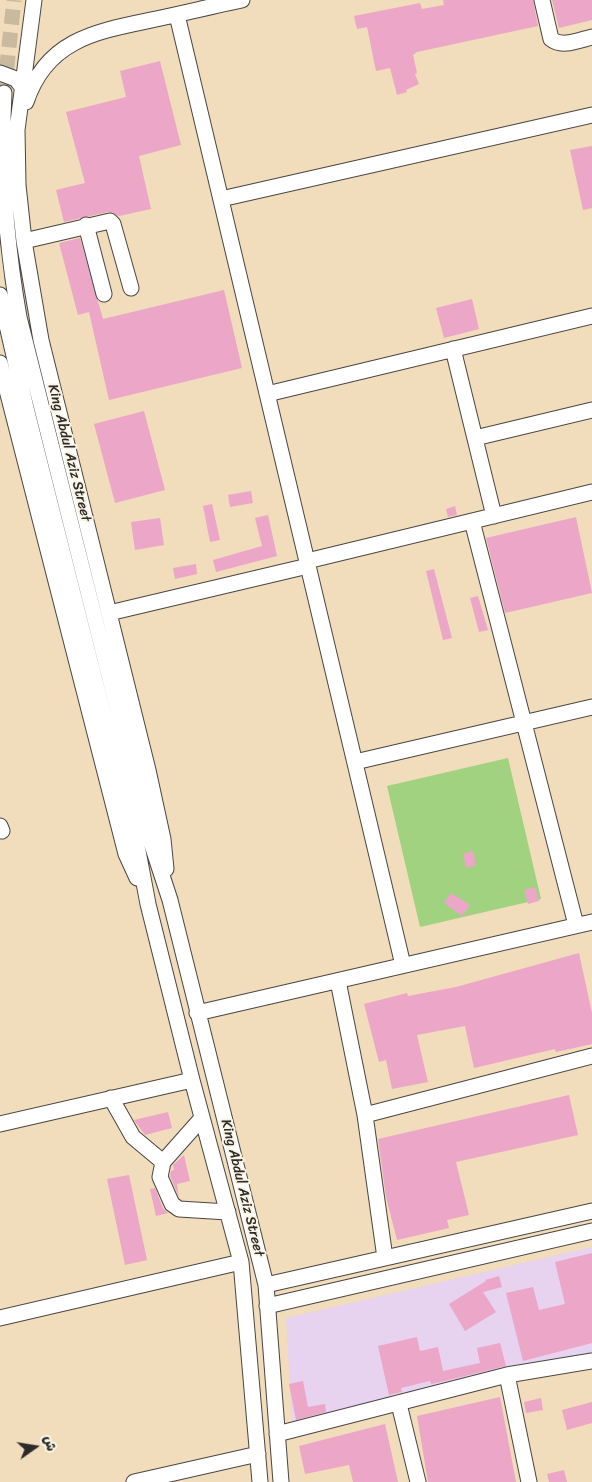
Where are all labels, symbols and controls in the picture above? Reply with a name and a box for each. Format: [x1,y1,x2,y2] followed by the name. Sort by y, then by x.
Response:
[44,383,94,523] street label: King Abdul Aziz Street
[217,1118,267,1258] street label: King Abdul Aziz Street
[10,1422,60,1472] north arrow
[36,1433,64,1454] text: ش

